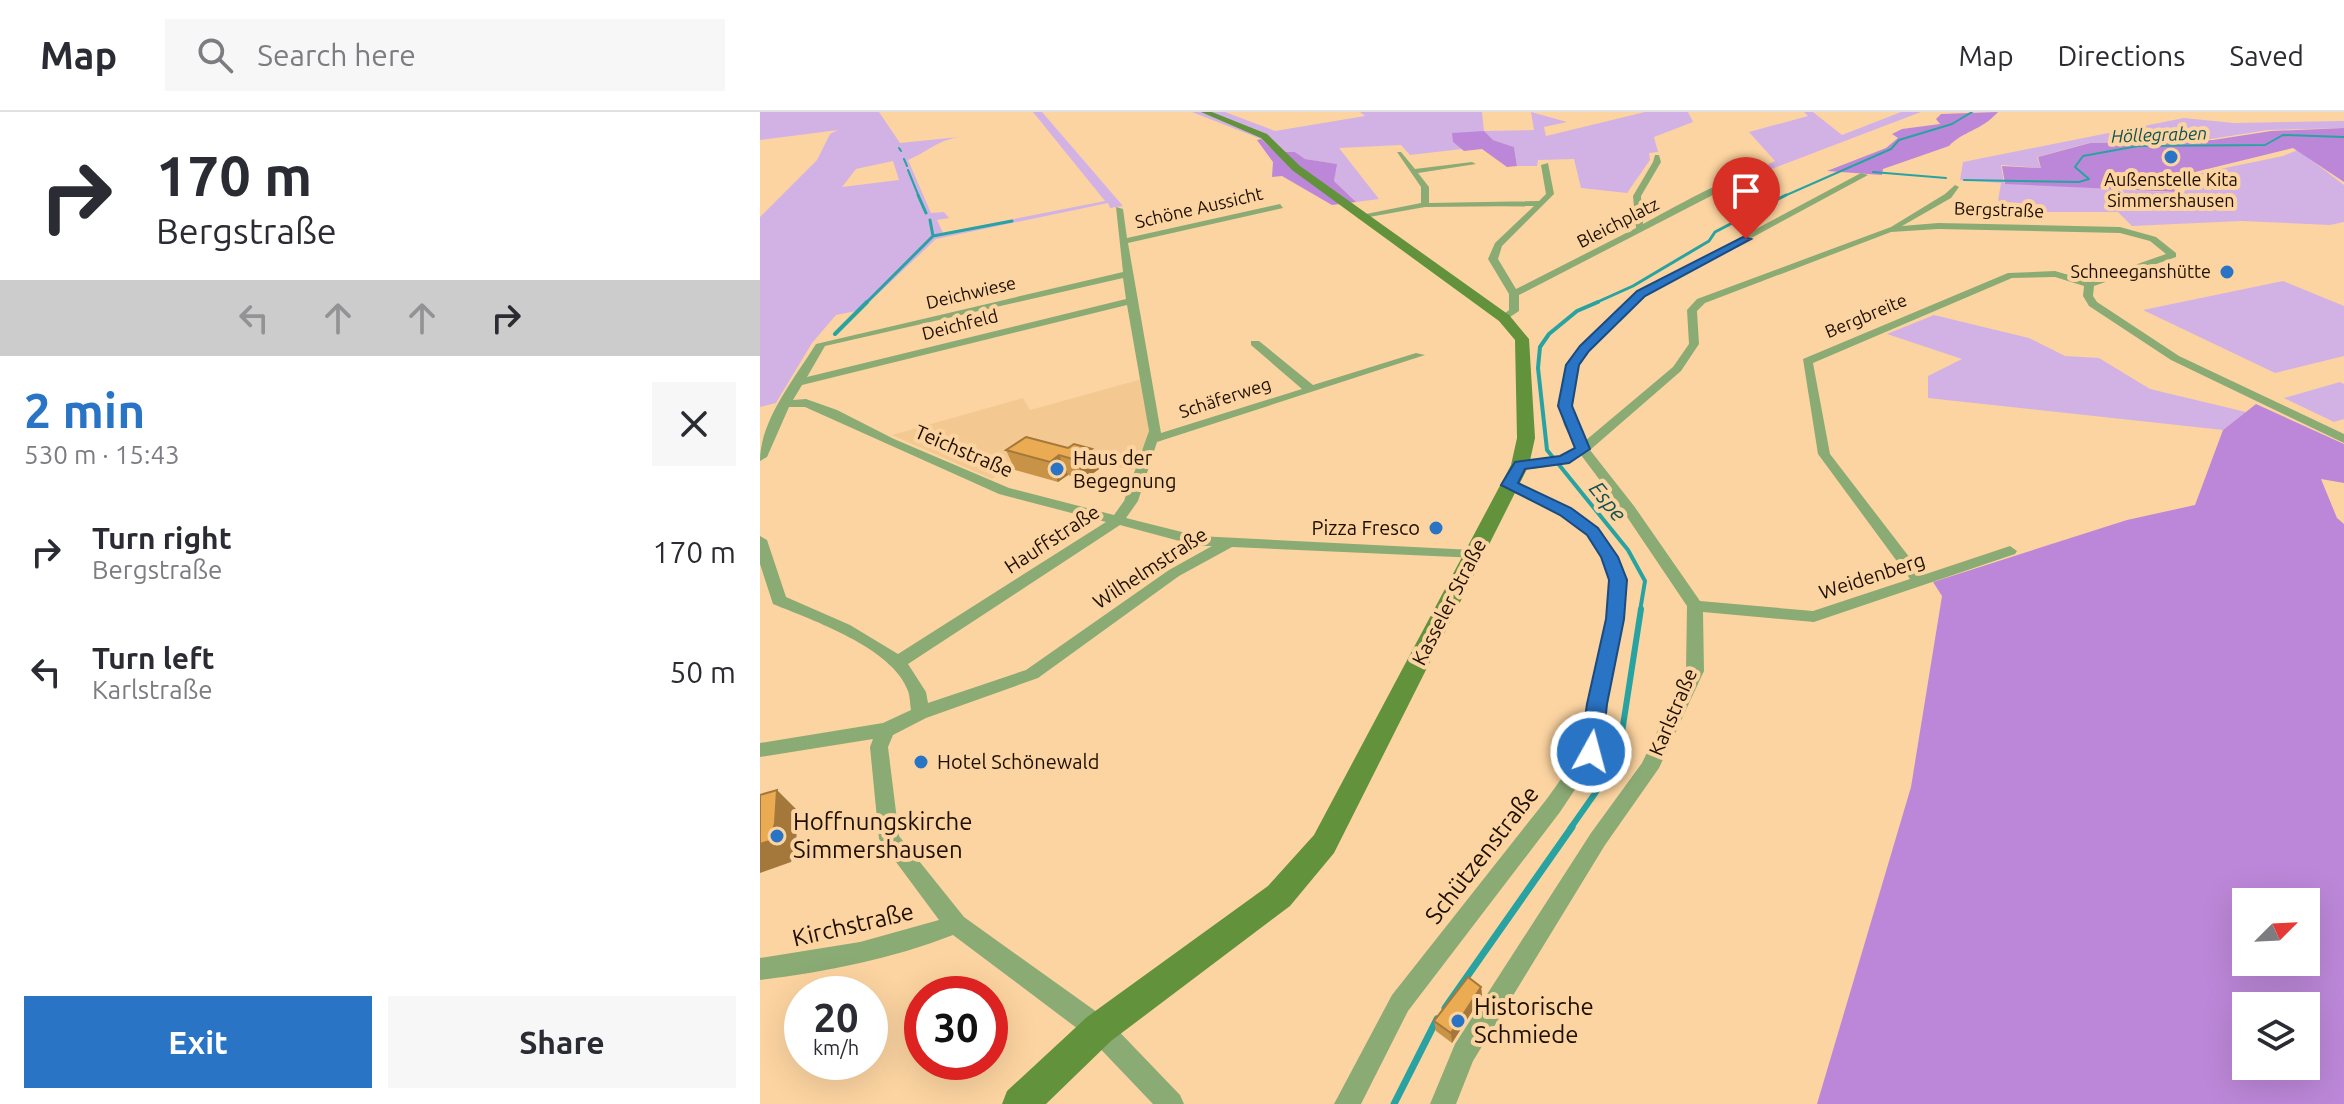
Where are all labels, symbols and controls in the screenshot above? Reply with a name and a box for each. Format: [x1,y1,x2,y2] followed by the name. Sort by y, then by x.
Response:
[165,19,725,91] search box
[193,33,237,77] icon: search
[40,34,117,76] text: Map
[257,38,416,72] text: Search here
[1958,40,2014,71] text: Map
[2058,40,2185,71] text: Directions
[2229,40,2304,71] text: Saved
[2111,122,2207,146] water label: Höllegraben
[24,144,128,248] icon: right
[156,144,312,207] text: 170 m
[2162,148,2180,166] marker: Außenstelle Kita Simmershausen
[1712,157,1780,239] pin
[1724,169,1768,213] icon: arrive
[2104,169,2238,210] place label: Außenstelle Kita Simmershausen
[1133,183,1265,231] street label: Schöne Aussicht
[1573,193,1662,251] street label: Bleichplatz
[1954,197,2044,221] street label: Bergstraße
[156,210,337,251] text: Bergstraße
[2070,261,2211,281] place label: Schneeganshütte
[2218,263,2236,281] marker: Schneeganshütte
[924,272,1018,312] street label: Deichwiese
[1822,289,1910,341] street label: Bergbreite
[232,296,276,340] icon: left
[316,296,360,340] icon: ahead
[400,296,444,340] icon: ahead
[484,296,528,340] icon: right
[920,305,1000,343] street label: Deichfeld
[1176,373,1273,421] street label: Schäferweg
[652,382,736,466] button: close
[24,383,145,437] text: 2 min
[912,420,1017,481] street label: Teichstraße
[24,440,180,469] text: 530 m · 15:43
[1073,446,1177,492] place label: Haus der Begegnung
[1048,460,1066,478] marker: Haus der Begegnung
[1585,476,1632,526] water label: Espe
[1000,499,1103,578] street label: Hauffstraße
[1312,516,1420,539] place label: Pizza Fresco
[1427,519,1445,537] marker: Pizza Fresco
[92,521,232,555] text: Turn right
[1088,522,1211,613] street label: Wilhelmstraße
[24,530,68,574] icon: right
[652,535,736,569] text: 170 m
[1407,535,1490,669] street label: Kasseler Straße
[1816,548,1928,603] street label: Weidenberg
[92,555,222,584] text: Bergstraße
[92,641,214,675] text: Turn left
[24,650,68,694] icon: left
[669,655,736,689] text: 50 m
[1644,665,1701,759] street label: Karlstraße
[92,675,213,704] text: Karlstraße
[1549,710,1633,794] position arrow
[937,750,1099,773] place label: Hotel Schönewald
[912,753,930,771] marker: Hotel Schönewald
[1419,780,1544,929] street label: Schützenstraße
[793,808,973,863] place label: Hoffnungskirche Simmershausen
[768,827,786,845] marker: Hoffnungskirche Simmershausen
[2232,888,2320,976] north arrow
[2232,888,2320,1080] map controls
[790,897,916,952] street label: Kirchstraße
[904,976,1008,1080] speed limit sign: 30
[2232,992,2320,1080] button: layers
[1474,993,1594,1048] place label: Historische Schmiede
[813,995,859,1040] text: 20
[24,996,372,1088] button: Exit
[388,996,736,1088] button: Share
[1449,1012,1467,1030] marker: Historische Schmiede
[813,1036,859,1059] text: km/h

